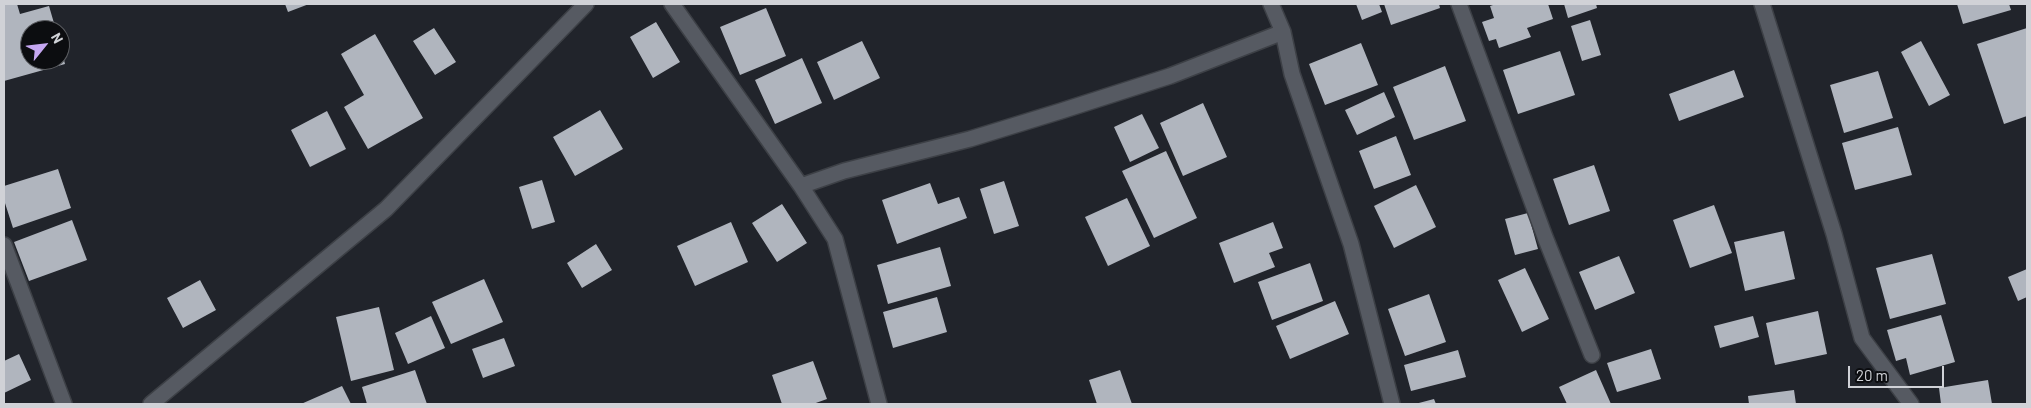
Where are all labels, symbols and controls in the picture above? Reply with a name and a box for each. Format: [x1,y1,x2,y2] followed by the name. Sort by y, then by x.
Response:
[20,20,70,70] north arrow
[48,30,67,46] text: N
[1851,356,1947,388] scale bar
[1856,366,1888,384] text: 20 m

